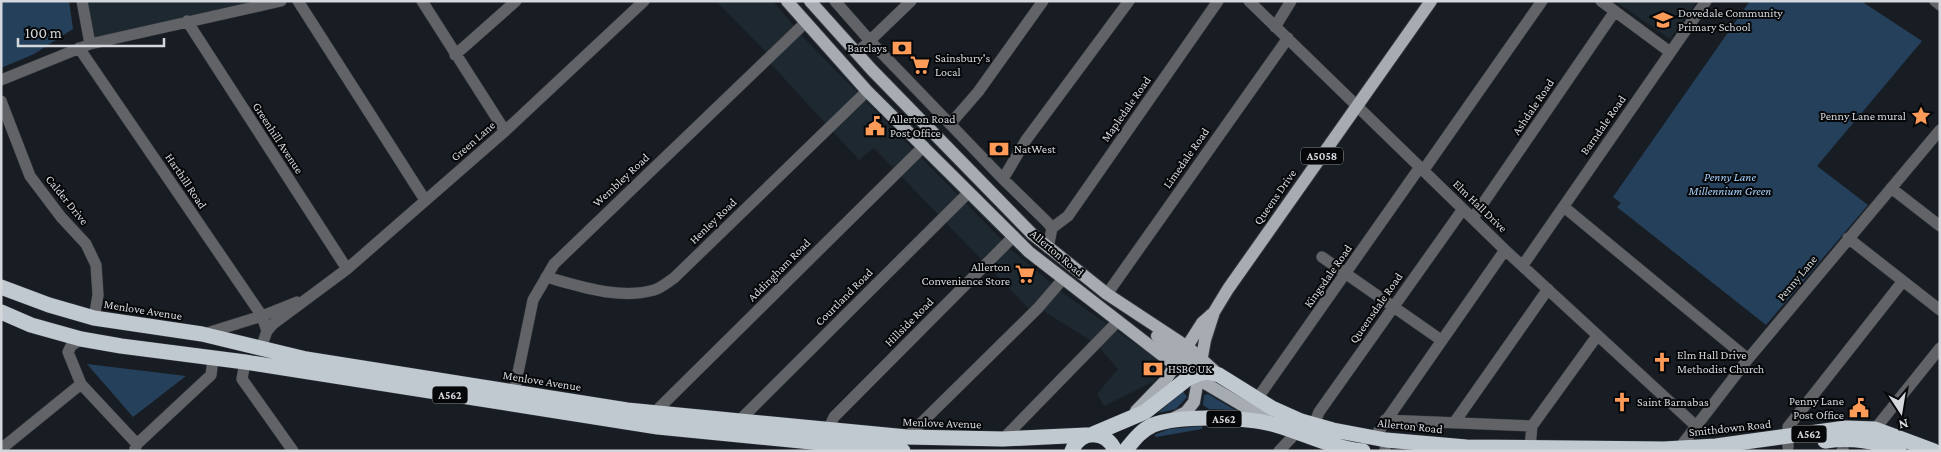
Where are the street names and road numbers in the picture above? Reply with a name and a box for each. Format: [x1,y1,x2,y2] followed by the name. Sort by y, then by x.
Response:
[1098,73,1154,145] street label: Mapledale Road
[1509,76,1557,138] street label: Ashdale Road
[1577,92,1629,158] street label: Barndale Road
[250,100,306,176] street label: Greenhill Avenue
[448,118,498,164] street label: Green Lane
[1160,124,1212,191] street label: Limedale Road
[1301,148,1343,164] road number: A5058
[162,150,210,212] street label: Harthill Road
[590,150,653,210] street label: Wembley Road
[1251,167,1299,227] street label: Queens Drive
[43,172,91,228] street label: Calder Drive
[1450,177,1510,235] street label: Elm Hall Drive
[687,195,740,247] street label: Henley Road
[1027,227,1087,280] street label: Allerton Road
[745,235,814,304] street label: Addingham Road
[1301,241,1355,310] street label: Kingsdale Road
[1774,252,1820,304] street label: Penny Lane
[812,265,876,329] street label: Courtland Road
[1346,269,1406,346] street label: Queensdale Road
[882,294,937,349] street label: Hillside Road
[103,297,183,323] street label: Menlove Avenue
[502,368,582,394] street label: Menlove Avenue
[432,386,468,404] road number: A562
[1206,410,1242,428] road number: A562
[902,415,982,431] street label: Menlove Avenue
[1377,416,1444,436] street label: Allerton Road
[1688,417,1773,439] street label: Smithdown Road
[1792,426,1826,442] road number: A562

